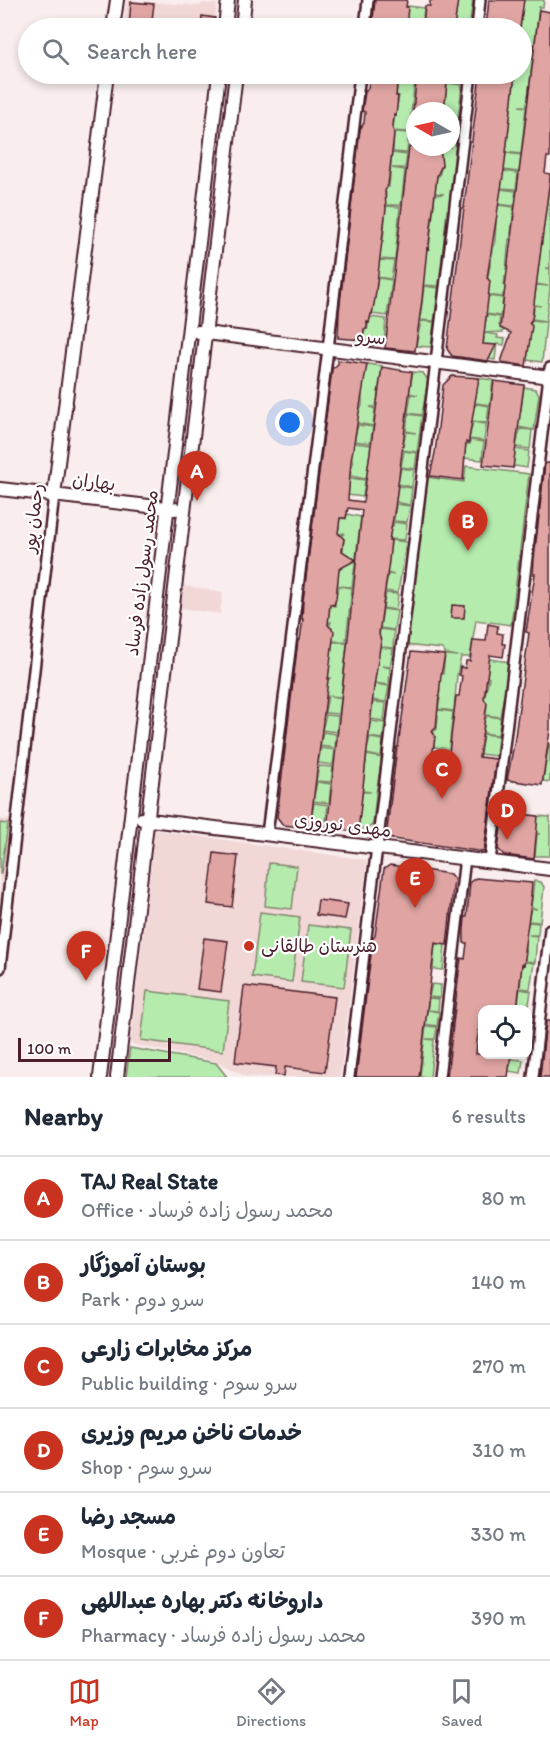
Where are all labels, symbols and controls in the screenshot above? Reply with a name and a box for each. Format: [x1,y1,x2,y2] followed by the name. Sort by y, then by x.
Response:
[18,18,532,84] search box
[39,35,72,68] icon: search
[87,38,197,65] text: Search here
[406,102,460,156] north arrow
[354,324,387,350] street label: سرو
[275,408,304,437] your location
[178,452,216,501] pin: A
[71,468,117,496] street label: بهاران
[18,482,49,556] street label: رحمان پور
[121,489,163,657] street label: محمد رسول زاده فرساد
[448,502,488,551] pin: B
[422,750,462,799] pin: C
[488,790,526,840] pin: D
[293,808,393,842] street label: مهدی نوروزی
[396,858,434,908] pin: E
[66,932,106,981] pin: F
[261,935,377,957] place label: هنرستان طالقانی
[242,939,256,953] marker: هنرستان طالقانی
[478,1005,532,1059] map controls
[478,1005,532,1059] button: locate
[18,1035,171,1062] scale bar
[27,1039,71,1058] text: 100 m
[24,1100,103,1132] text: Nearby
[452,1104,526,1128] text: 6 results
[81,1168,218,1195] text: TAJ Real State
[37,1186,50,1210] text: A
[481,1186,526,1210] text: 80 m
[81,1198,333,1222] text: Office · محمد رسول زاده فرساد
[81,1251,206,1278] text: بوستان آموزگار
[37,1270,50,1294] text: B
[471,1270,526,1294] text: 140 m
[81,1287,204,1311] text: Park · سرو دوم
[81,1335,252,1362] text: مرکز مخابرات زارعی
[37,1354,50,1378] text: C
[472,1354,526,1378] text: 270 m
[81,1371,298,1395] text: Public building · سرو سوم
[81,1419,302,1446] text: خدمات ناخن مریم وزیری
[37,1438,50,1462] text: D
[472,1438,526,1462] text: 310 m
[81,1455,213,1479] text: Shop · سرو سوم
[81,1503,176,1530] text: مسجد رضا
[38,1522,49,1546] text: E
[471,1522,526,1546] text: 330 m
[81,1539,285,1563] text: Mosque · تعاون دوم غربی
[81,1587,323,1614] text: داروخانه دکتر بهاره عبداللهی
[38,1606,49,1630] text: F
[471,1606,526,1630] text: 390 m
[81,1623,366,1647] text: Pharmacy · محمد رسول زاده فرساد
[68,1675,101,1730] tab: Map
[236,1675,306,1730] tab: Directions
[442,1675,482,1730] tab: Saved

